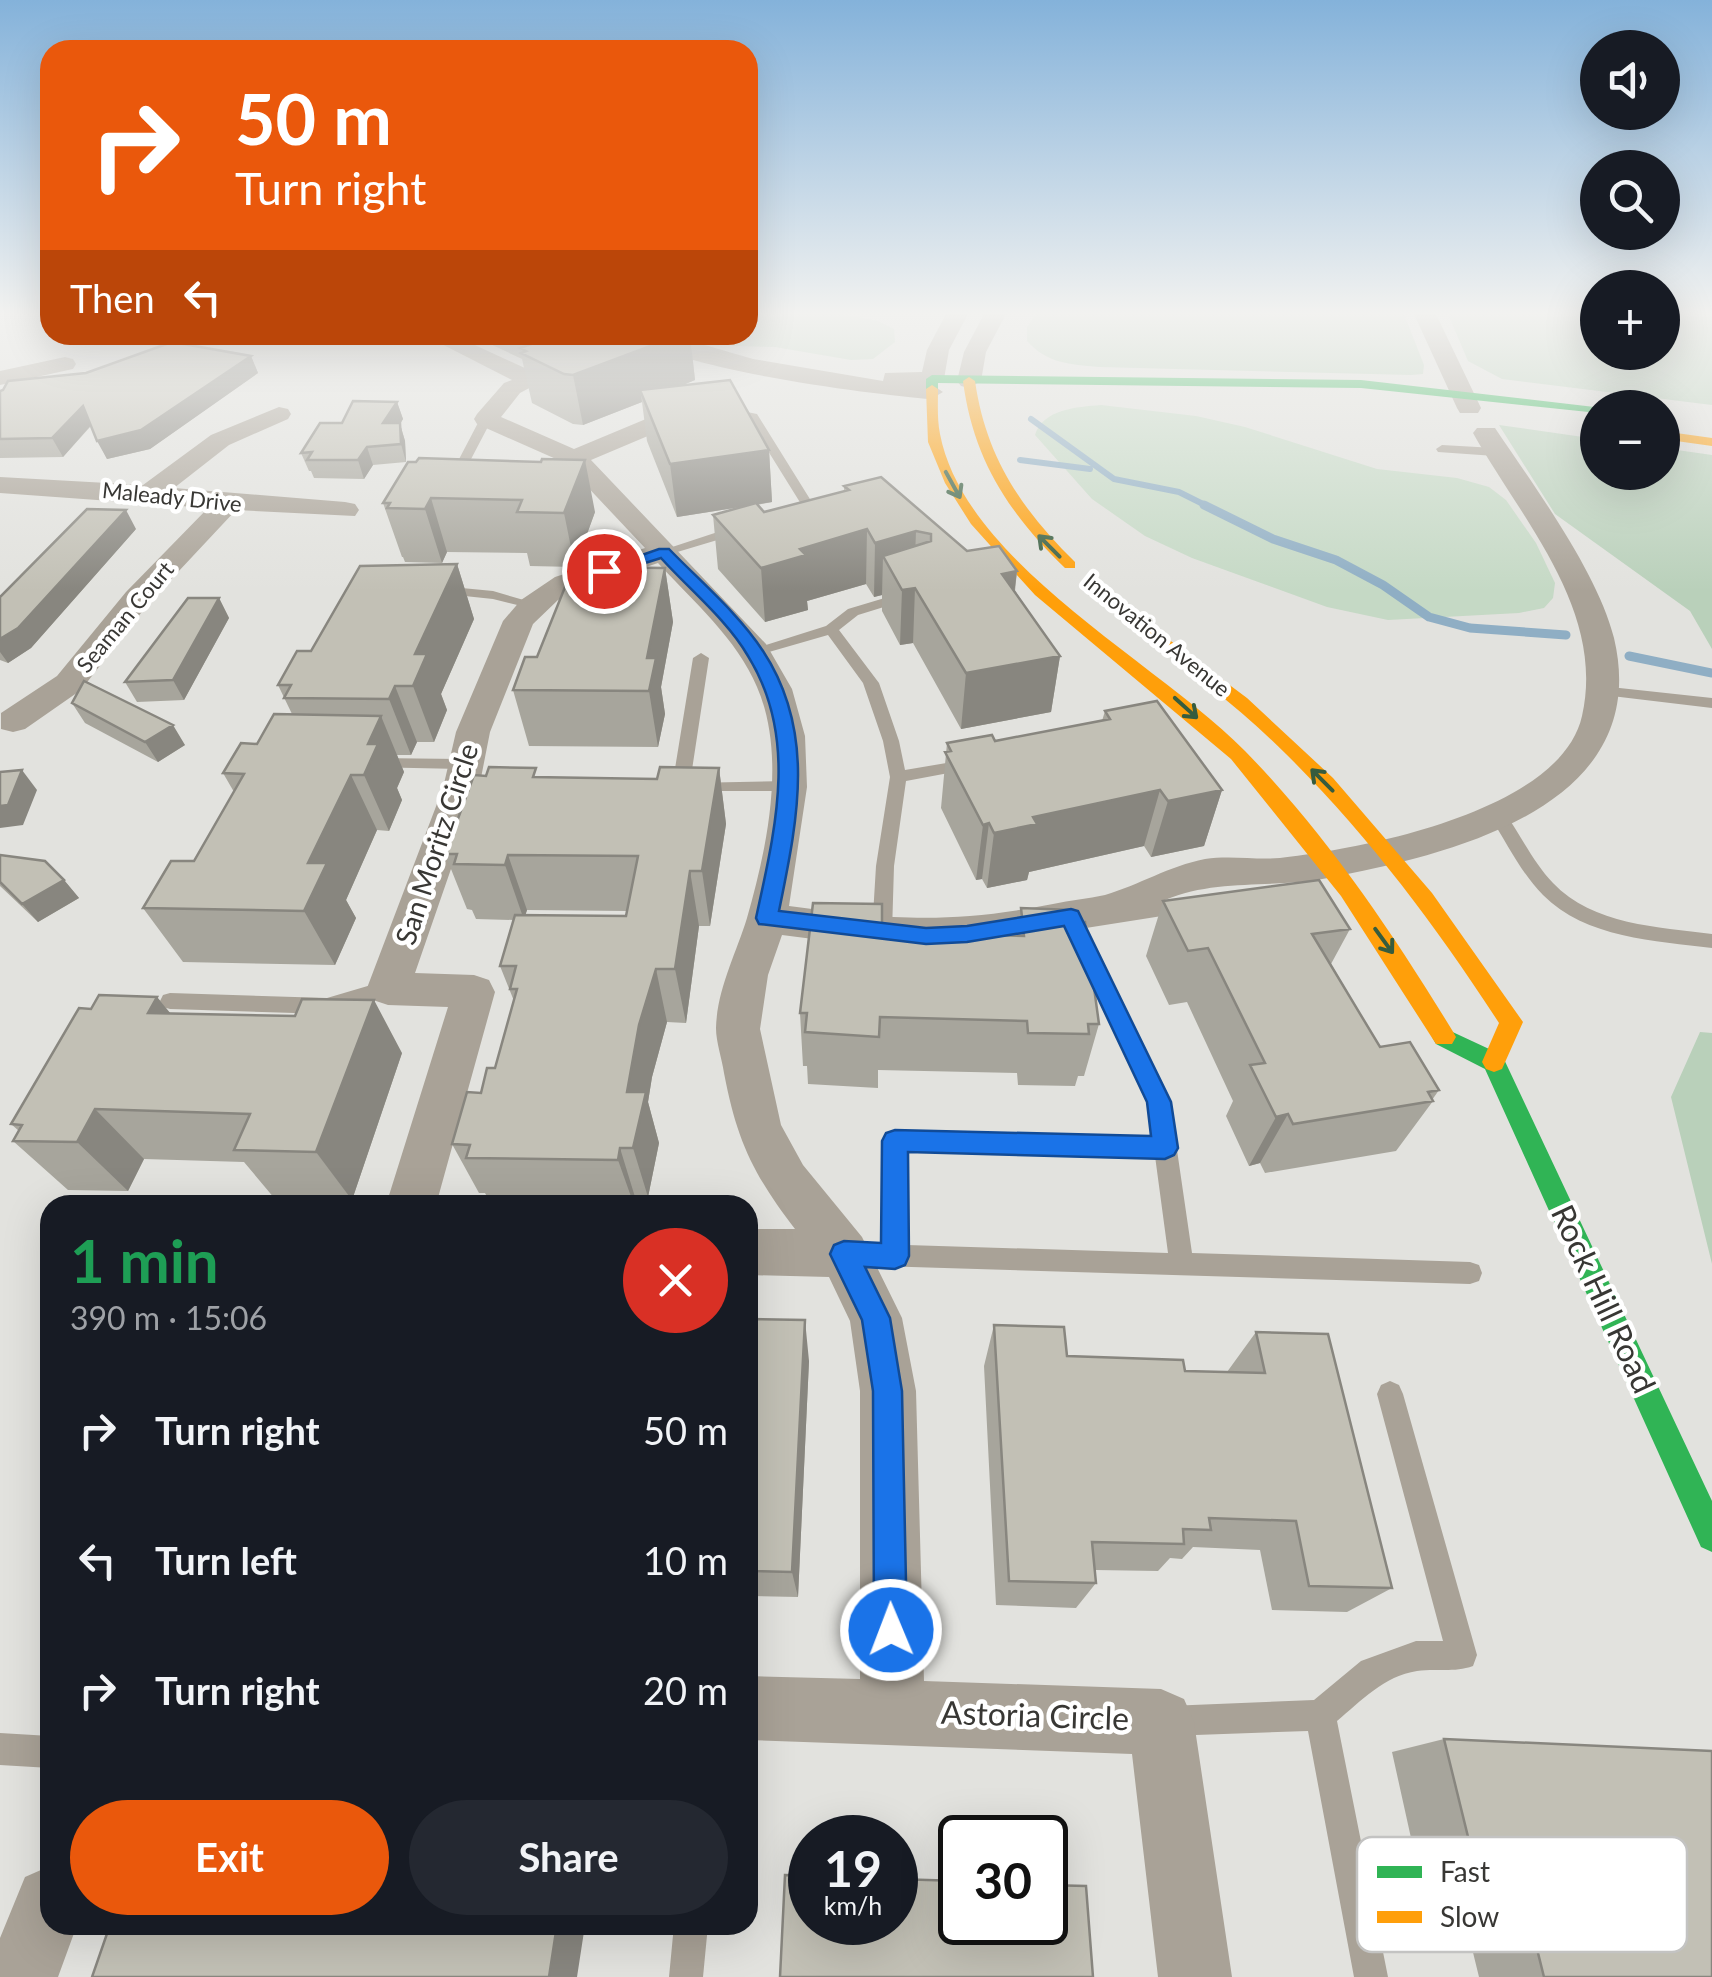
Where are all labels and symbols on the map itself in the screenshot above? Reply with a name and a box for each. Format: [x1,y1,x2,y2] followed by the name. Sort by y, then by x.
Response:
[943,470,963,499] one-way arrow
[101,476,243,517] street label: Maleady Drive
[562,529,647,614] pin
[1038,534,1062,558] one-way arrow
[70,556,179,678] street label: Seaman Court
[1079,567,1236,702] street label: Innovation Avenue
[1173,697,1198,720] one-way arrow
[387,739,485,949] street label: San Moritz Circle
[1311,768,1335,792] one-way arrow
[1373,927,1394,954] one-way arrow
[1544,1198,1665,1399] street label: Rock Hill Road
[839,1578,943,1682] position arrow
[940,1692,1130,1737] street label: Astoria Circle
[938,1815,1068,1945] speed limit sign: 30
[1357,1837,1687,1952] legend
[1440,1854,1490,1888] text: Fast
[1440,1899,1499,1933] text: Slow

